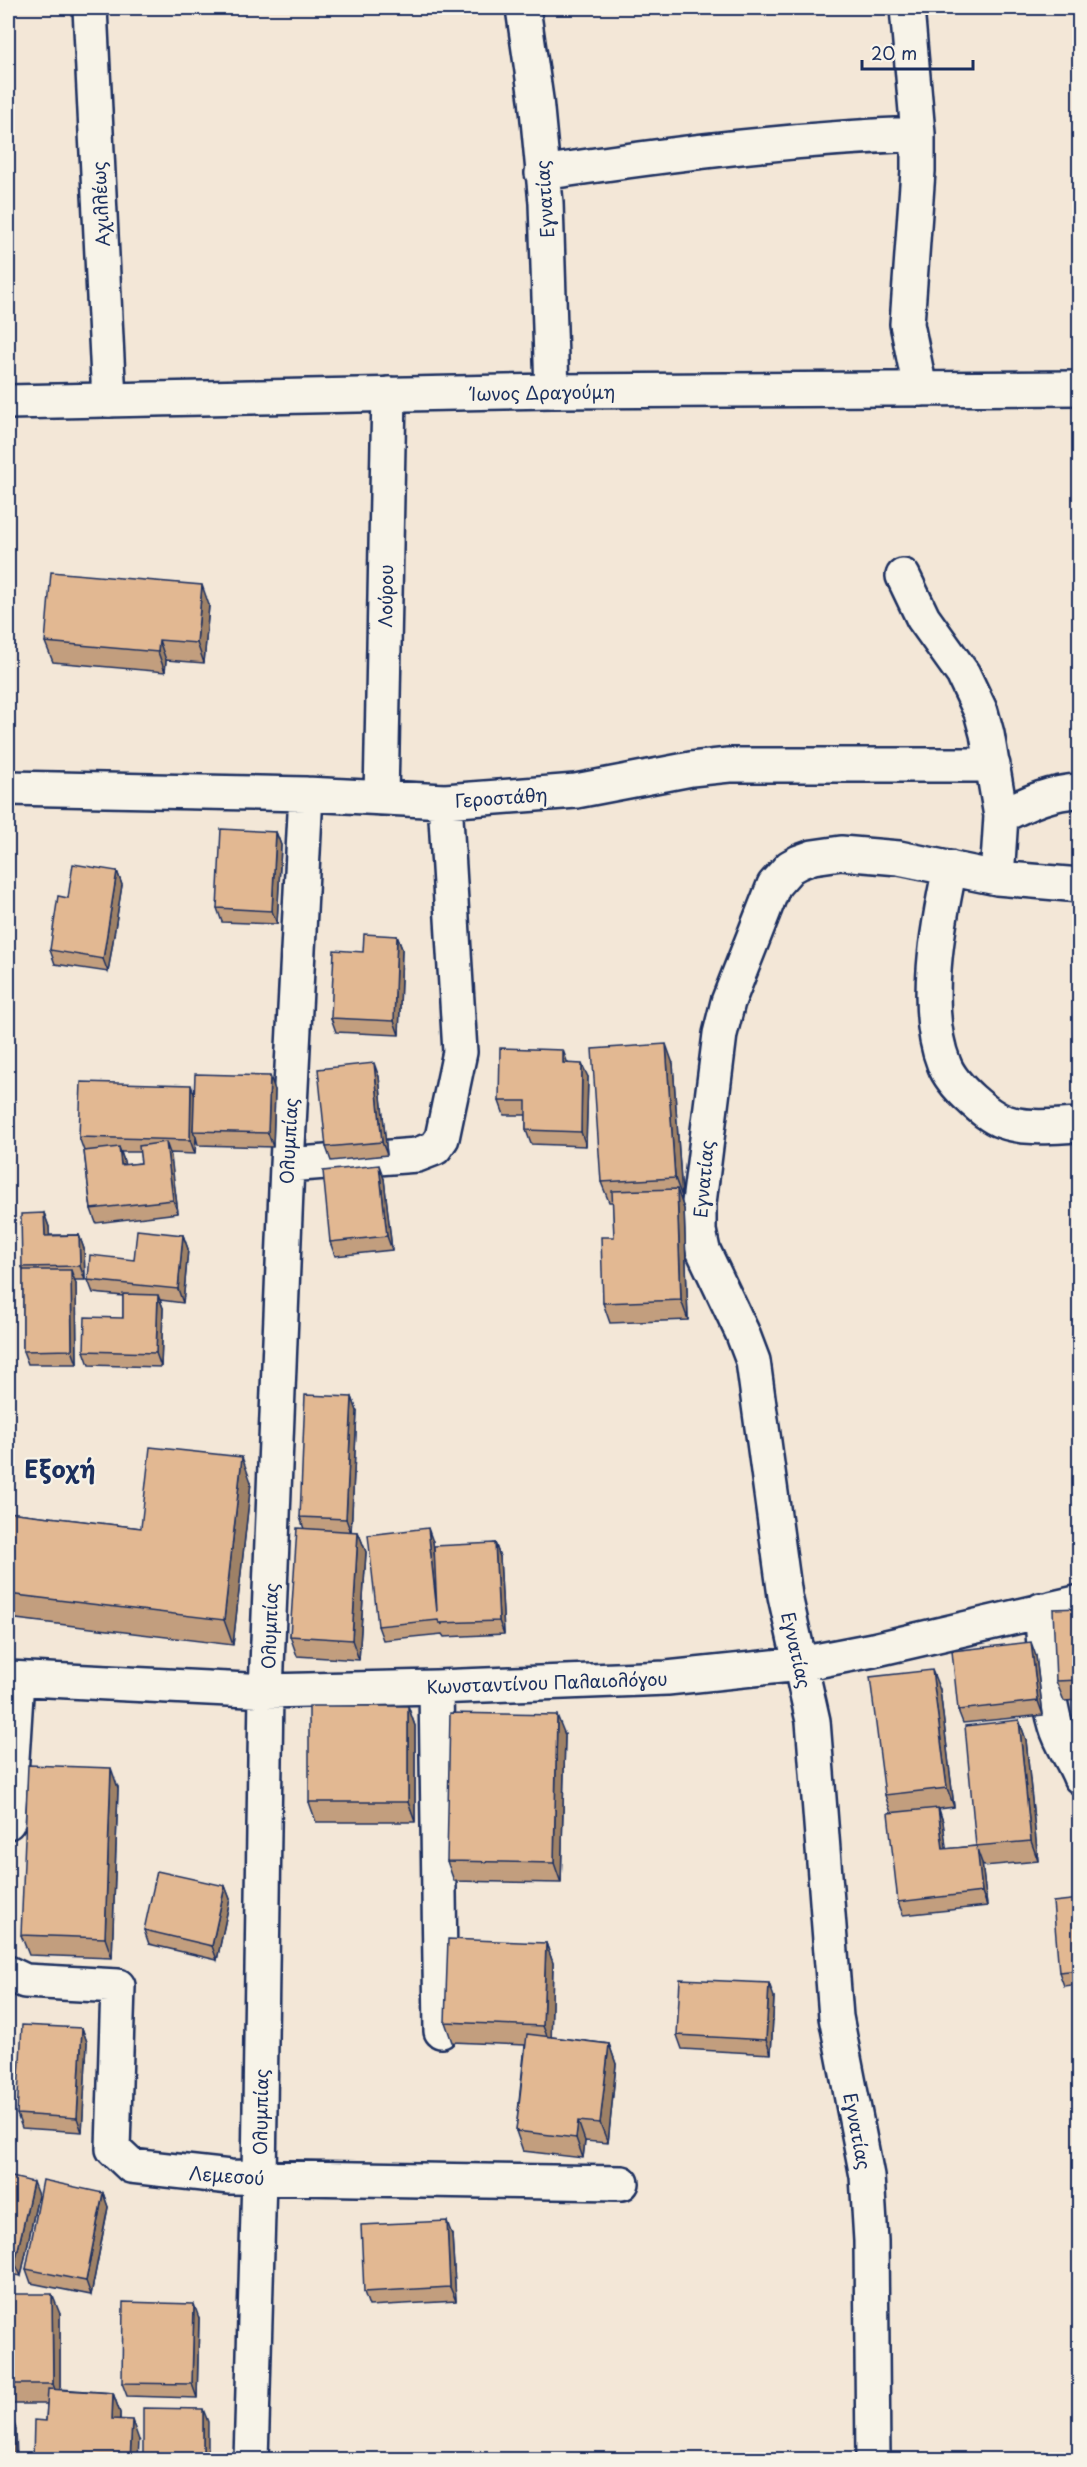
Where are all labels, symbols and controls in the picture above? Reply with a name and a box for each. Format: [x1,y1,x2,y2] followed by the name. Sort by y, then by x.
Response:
[862,33,973,71] scale bar
[871,39,917,66] text: 20 m
[528,159,560,239] street label: Εγνατίας
[84,161,116,247] street label: Αχιλλέως
[469,377,615,407] street label: Ίωνος Δραγούμη
[371,564,399,628] street label: Λούρου
[454,780,548,814] street label: Γεροστάθη
[272,1097,304,1185] street label: Ολυμπίας
[686,1139,720,1219] street label: Εγνατίας
[24,1450,96,1486] district label: Εξοχή
[254,1582,284,1670] street label: Ολυμπίας
[775,1609,819,1691] street label: Εγνατίας
[426,1664,668,1700] street label: Κωνσταντίνου Παλαιολόγου
[246,2069,274,2155] street label: Ολυμπίας
[837,2090,879,2172] street label: Εγνατίας
[188,2159,266,2191] street label: Λεμεσού

